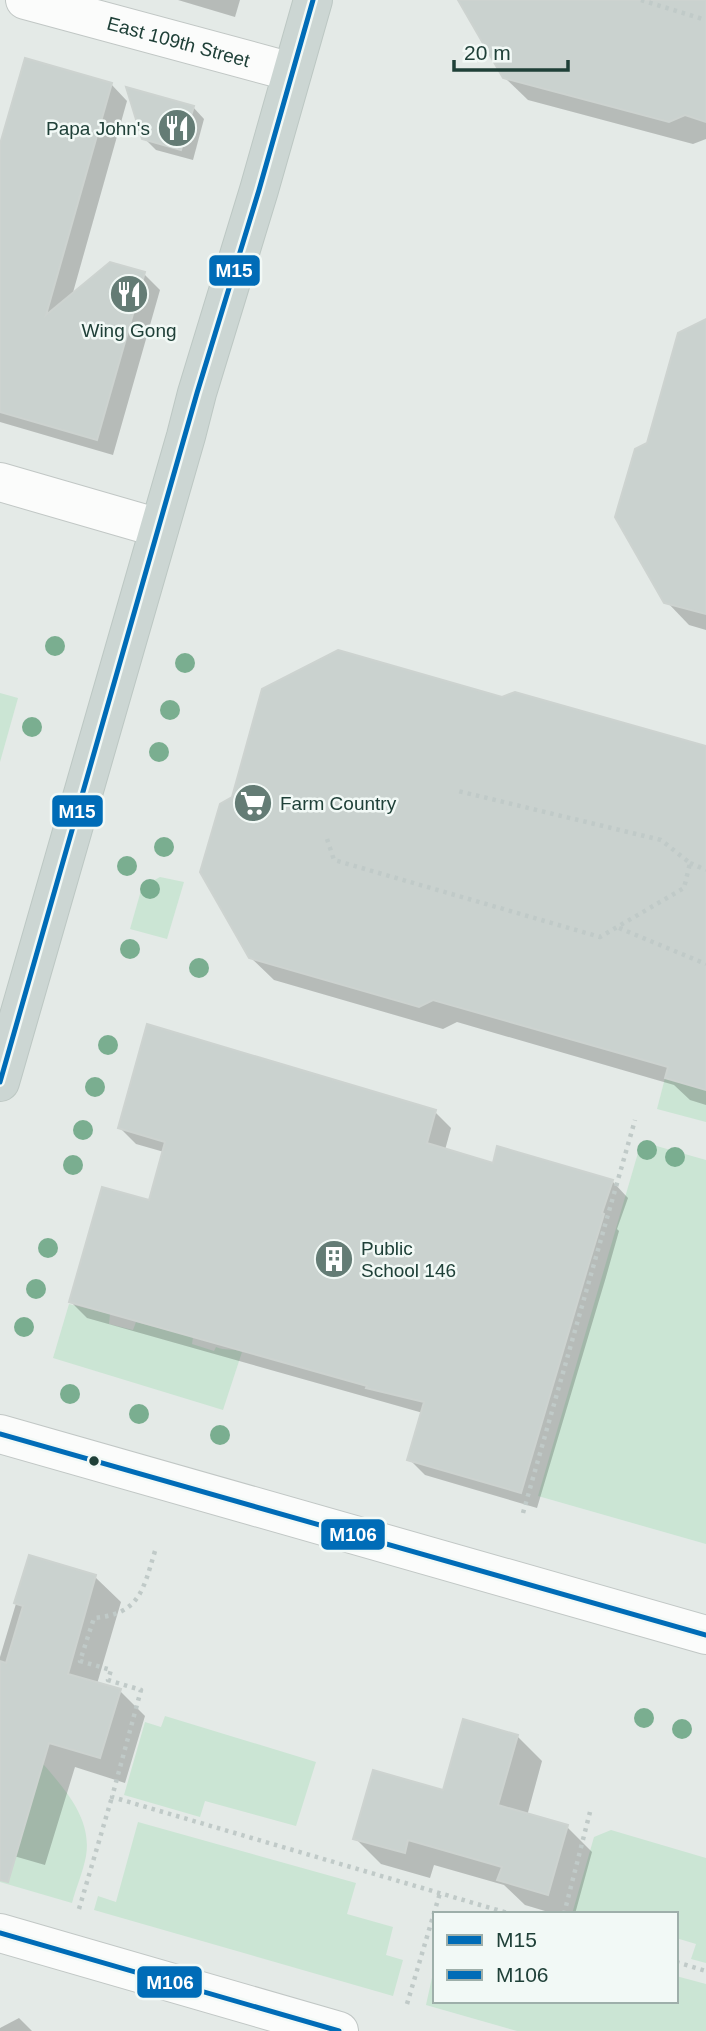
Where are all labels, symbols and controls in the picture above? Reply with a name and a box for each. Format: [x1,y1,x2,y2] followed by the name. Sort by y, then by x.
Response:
[105,12,253,71] street label: East 109th Street
[454,28,568,72] scale bar
[464,41,511,64] text: 20 m
[156,107,198,149] restaurant icon: Papa John's
[46,118,150,139] place label: Papa John's
[208,254,261,287] line badge: M15
[216,260,253,281] text: M15
[108,273,150,315] restaurant icon: Wing Gong
[81,320,177,341] place label: Wing Gong
[232,782,274,824] supermarket icon: Farm Country
[280,793,397,814] place label: Farm Country
[51,794,104,828] line badge: M15
[59,801,96,822] text: M15
[313,1238,355,1280] building icon: Public School 146
[361,1238,456,1281] place label: Public School 146
[87,1454,101,1468] unlabelled marker
[320,1518,386,1551] line badge: M106
[329,1524,377,1545] text: M106
[433,1912,678,2003] legend
[496,1928,537,1951] text: M15
[496,1963,549,1986] text: M106
[136,1965,203,1999] line badge: M106
[146,1972,194,1993] text: M106

